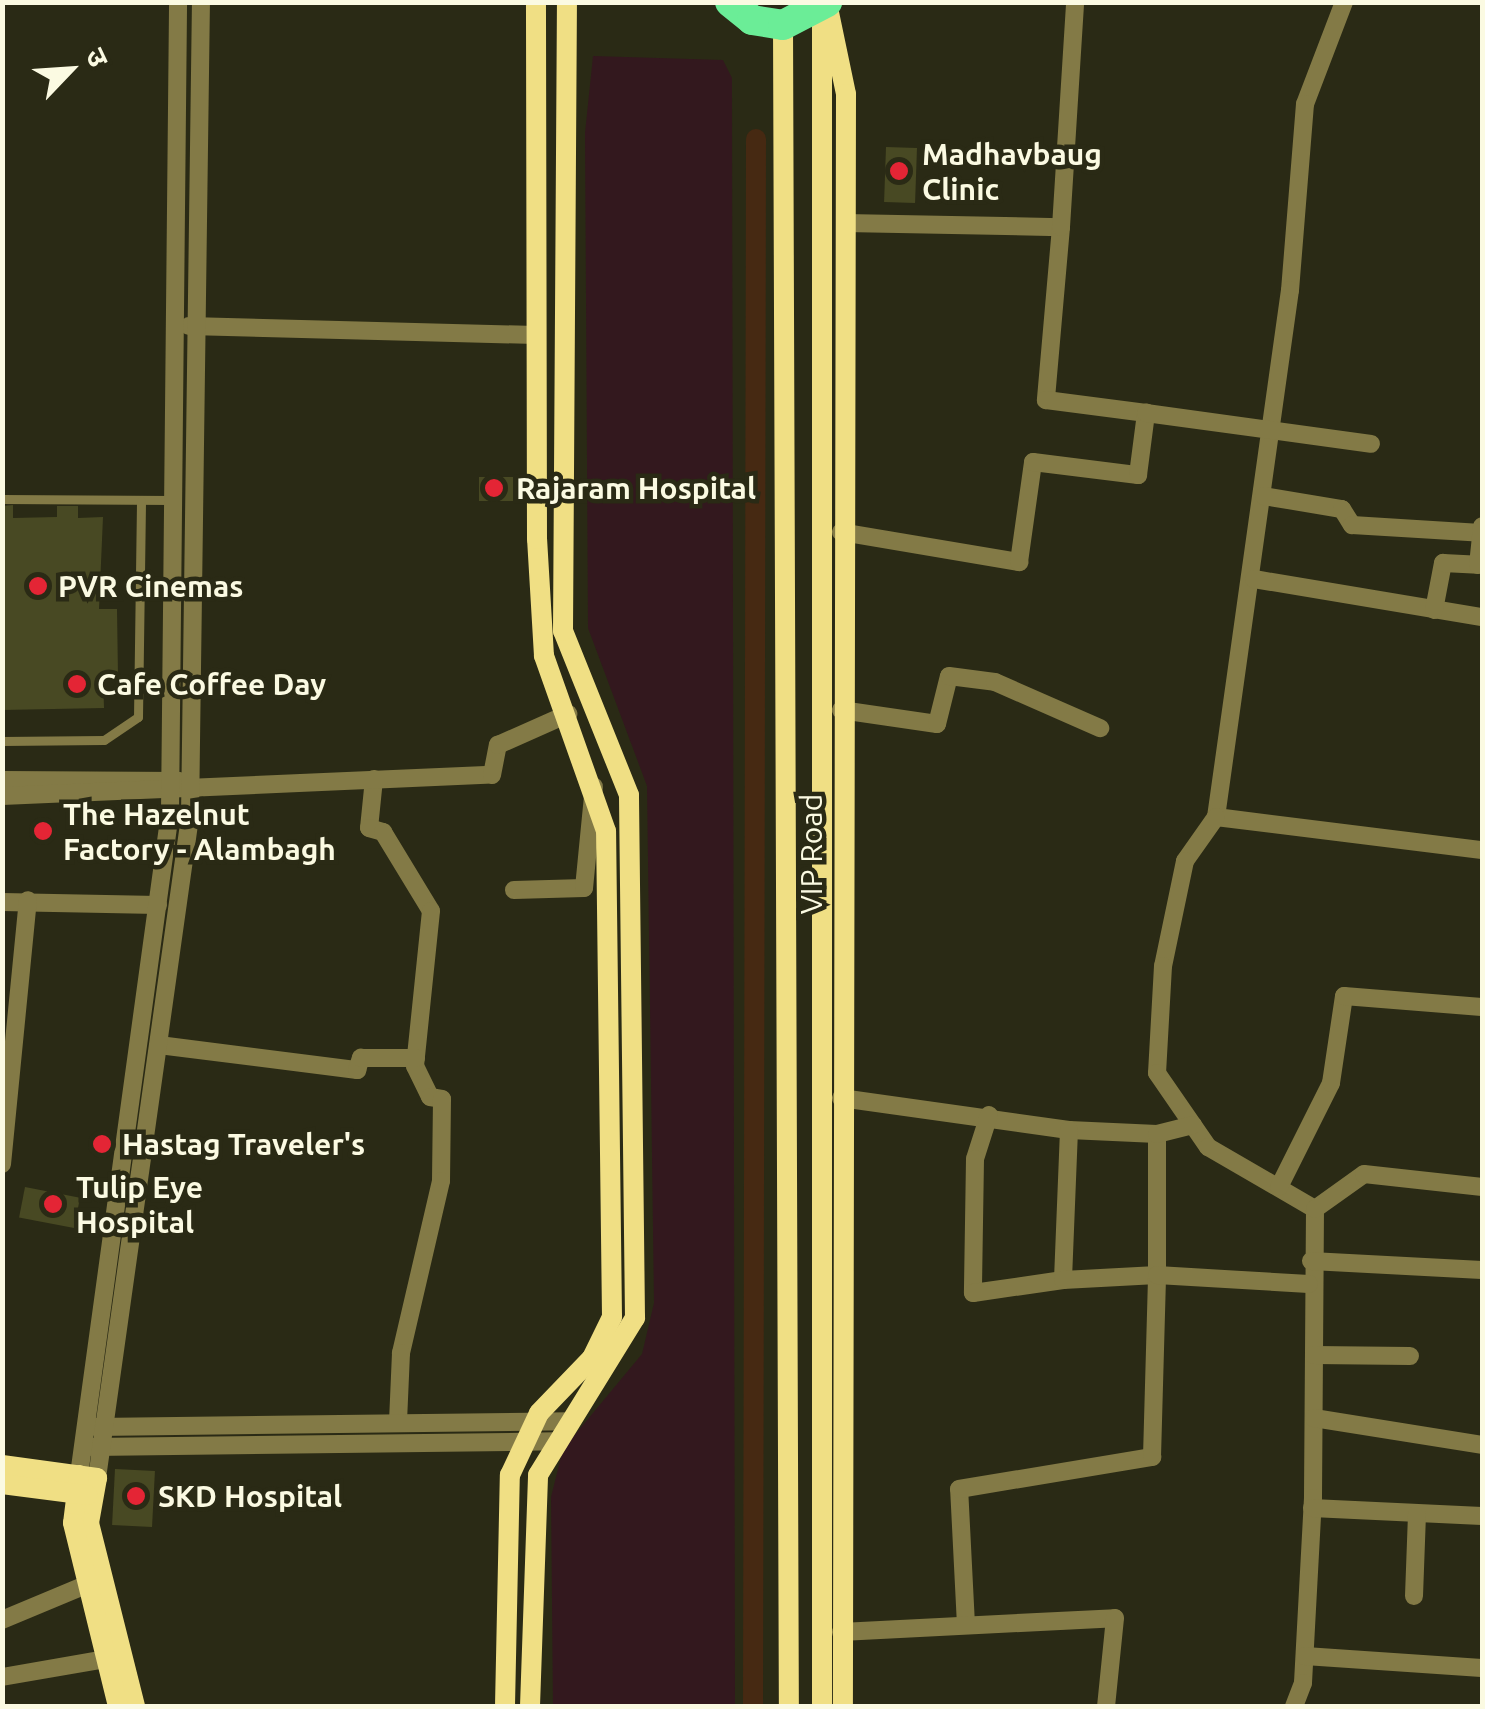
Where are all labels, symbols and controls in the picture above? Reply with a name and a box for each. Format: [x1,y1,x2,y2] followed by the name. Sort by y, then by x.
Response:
[20,20,120,120] north arrow
[80,43,115,71] text: उ
[922,136,1102,206] place label: Madhavbaug Clinic
[886,158,912,184] marker: Madhavbaug Clinic
[516,470,756,506] place label: Rajaram Hospital
[481,475,507,501] marker: Rajaram Hospital
[58,568,243,604] place label: PVR Cinemas
[27,575,49,597] marker: PVR Cinemas
[97,666,326,702] place label: Cafe Coffee Day
[66,673,88,695] marker: Cafe Coffee Day
[793,794,829,914] street label: VIP Road
[63,796,336,866] place label: The Hazelnut Factory - Alambagh
[32,820,54,842] marker: The Hazelnut Factory - Alambagh
[122,1126,365,1162] place label: Hastag Traveler's
[91,1133,113,1155] marker: Hastag Traveler's
[76,1169,203,1240] place label: Tulip Eye Hospital
[40,1191,66,1217] marker: Tulip Eye Hospital
[158,1478,342,1514] place label: SKD Hospital
[123,1483,149,1509] marker: SKD Hospital

